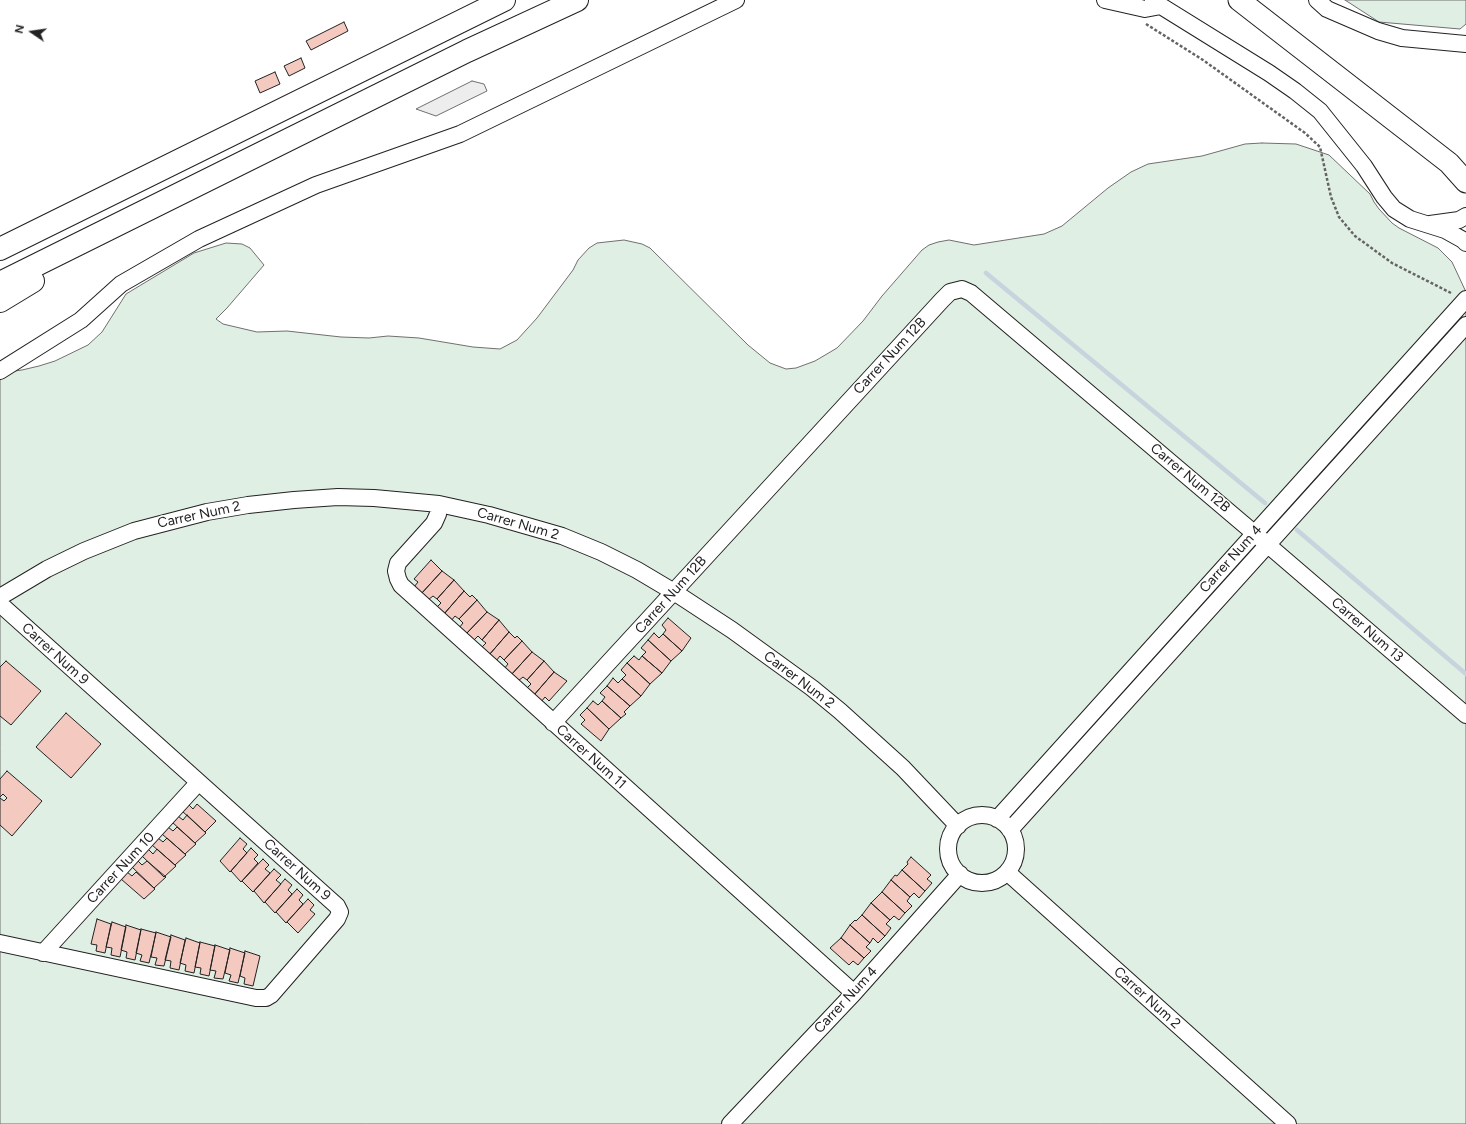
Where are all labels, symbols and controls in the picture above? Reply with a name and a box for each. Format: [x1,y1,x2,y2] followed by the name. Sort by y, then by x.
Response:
[12,12,52,52] north arrow
[13,24,27,35] text: N
[850,314,930,398] street label: Carrer Num 12B
[1147,440,1233,516] street label: Carrer Num 12B
[156,498,242,532] street label: Carrer Num 2
[475,504,561,544] street label: Carrer Num 2
[1196,522,1266,596] street label: Carrer Num 4
[632,553,710,637] street label: Carrer Num 12B
[1328,594,1406,666] street label: Carrer Num 13
[18,619,92,689] street label: Carrer Num 9
[760,648,838,712] street label: Carrer Num 2
[553,721,629,793] street label: Carrer Num 11
[84,829,158,907] street label: Carrer Num 10
[260,835,334,905] street label: Carrer Num 9
[811,963,881,1037] street label: Carrer Num 4
[1110,964,1184,1032] street label: Carrer Num 2

